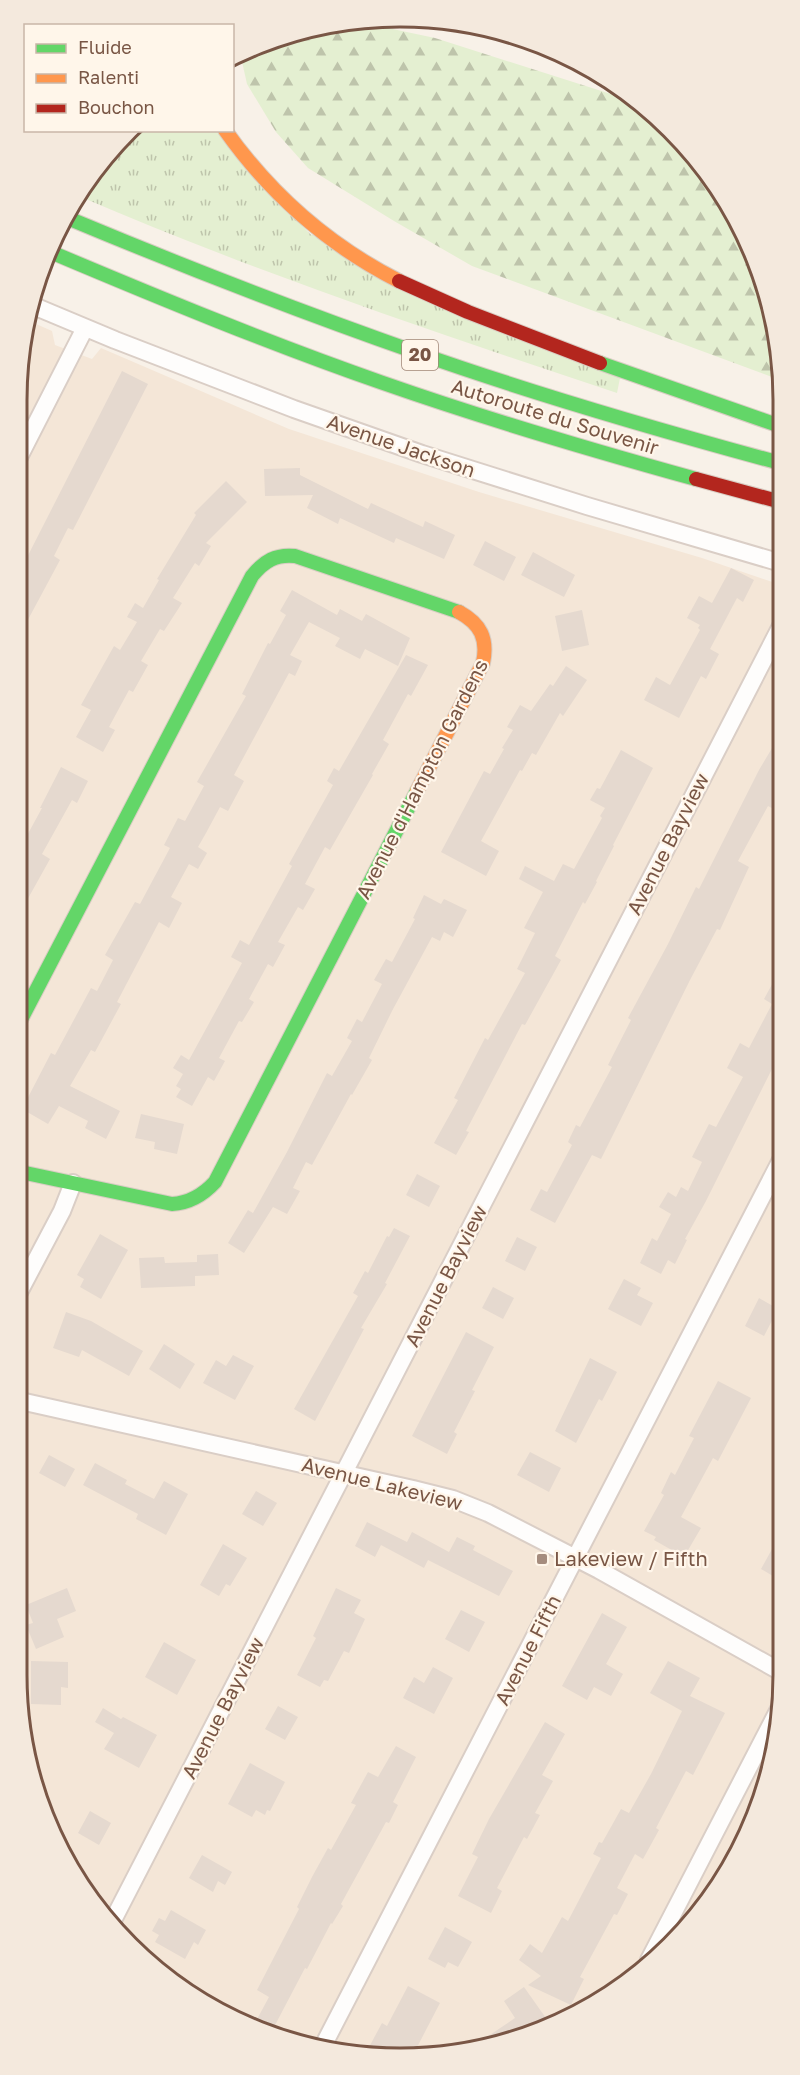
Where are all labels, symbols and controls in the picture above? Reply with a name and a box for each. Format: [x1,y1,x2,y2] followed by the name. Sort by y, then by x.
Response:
[24,24,234,132] legend
[78,36,132,58] text: Fluide
[78,66,139,88] text: Ralenti
[78,96,155,118] text: Bouchon
[402,340,438,370] road number: 20
[449,373,662,459] street label: Autoroute du Souvenir
[324,408,479,482] street label: Avenue Jackson
[350,655,492,902] street label: Avenue d'Hampton Gardens
[621,769,713,918] street label: Avenue Bayview
[399,1201,491,1350] street label: Avenue Bayview
[299,1451,465,1515] street label: Avenue Lakeview
[554,1546,708,1570] place label: Lakeview / Fifth
[535,1552,549,1566] marker: Lakeview / Fifth
[489,1590,565,1709] street label: Avenue Fifth
[176,1633,268,1782] street label: Avenue Bayview

